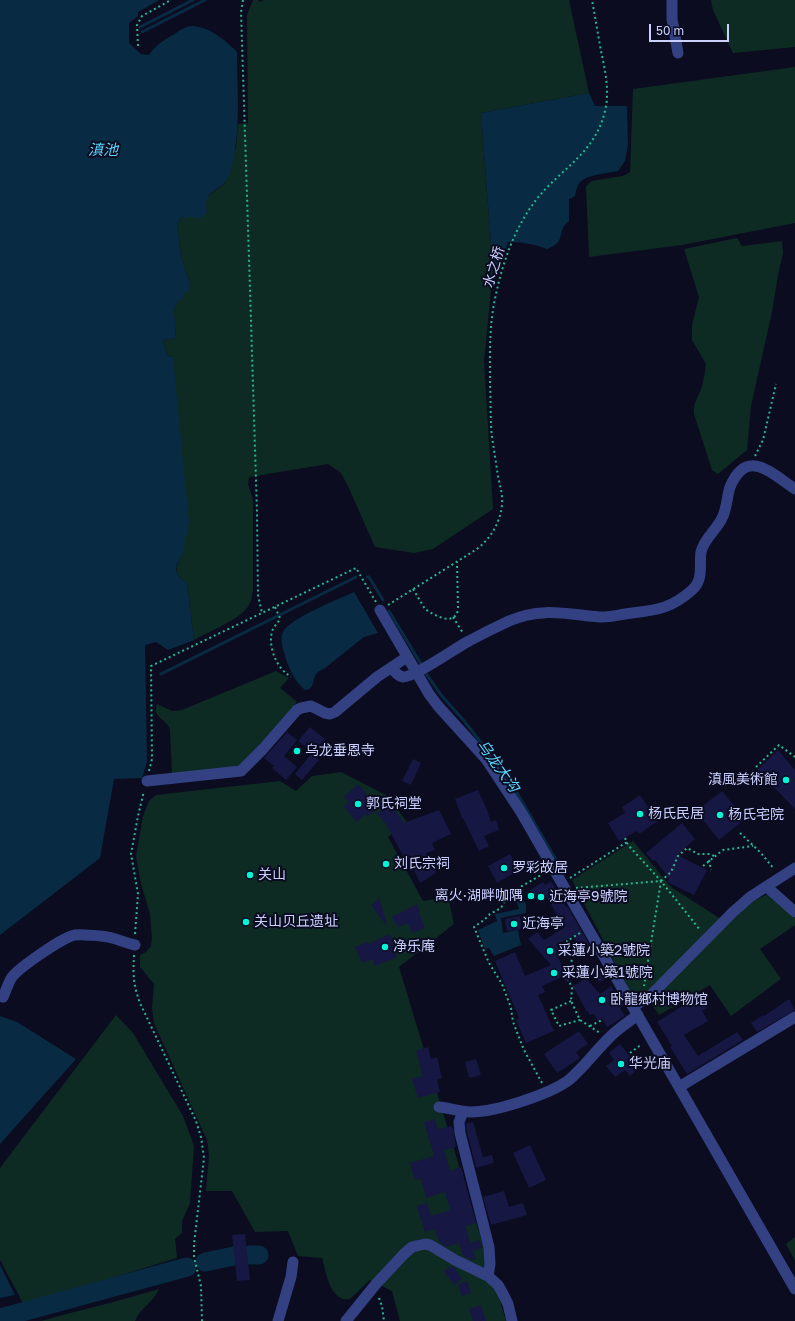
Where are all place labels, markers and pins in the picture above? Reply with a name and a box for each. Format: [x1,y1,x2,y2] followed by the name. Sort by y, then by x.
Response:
[305,743,375,759] place label: 乌龙垂恩寺
[292,746,302,756] marker: 乌龙垂恩寺
[708,772,778,788] place label: 滇風美術館
[781,775,791,785] marker: 滇風美術館
[366,796,422,812] place label: 郭氏祠堂
[353,799,363,809] marker: 郭氏祠堂
[648,806,704,822] place label: 杨氏民居
[728,807,784,823] place label: 杨氏宅院
[635,809,645,819] marker: 杨氏民居
[715,810,725,820] marker: 杨氏宅院
[394,856,450,872] place label: 刘氏宗祠
[381,859,391,869] marker: 刘氏宗祠
[512,860,568,876] place label: 罗彩故居
[499,863,509,873] marker: 罗彩故居
[258,867,286,883] place label: 关山
[245,870,255,880] marker: 关山
[435,888,523,904] place label: 离火·湖畔咖隅
[549,889,627,905] place label: 近海亭9號院
[526,891,536,901] marker: 离火·湖畔咖隅
[536,892,546,902] marker: 近海亭9號院
[254,914,338,930] place label: 关山贝丘遗址
[522,916,564,932] place label: 近海亭
[241,917,251,927] marker: 关山贝丘遗址
[509,919,519,929] marker: 近海亭
[393,939,435,955] place label: 净乐庵
[380,942,390,952] marker: 净乐庵
[558,943,650,959] place label: 采蓮小築2號院
[545,946,555,956] marker: 采蓮小築2號院
[562,965,653,981] place label: 采蓮小築1號院
[549,968,559,978] marker: 采蓮小築1號院
[610,992,708,1008] place label: 卧龍鄉村博物馆
[597,995,607,1005] marker: 卧龍鄉村博物馆
[629,1056,671,1072] place label: 华光庙
[616,1059,626,1069] marker: 华光庙

